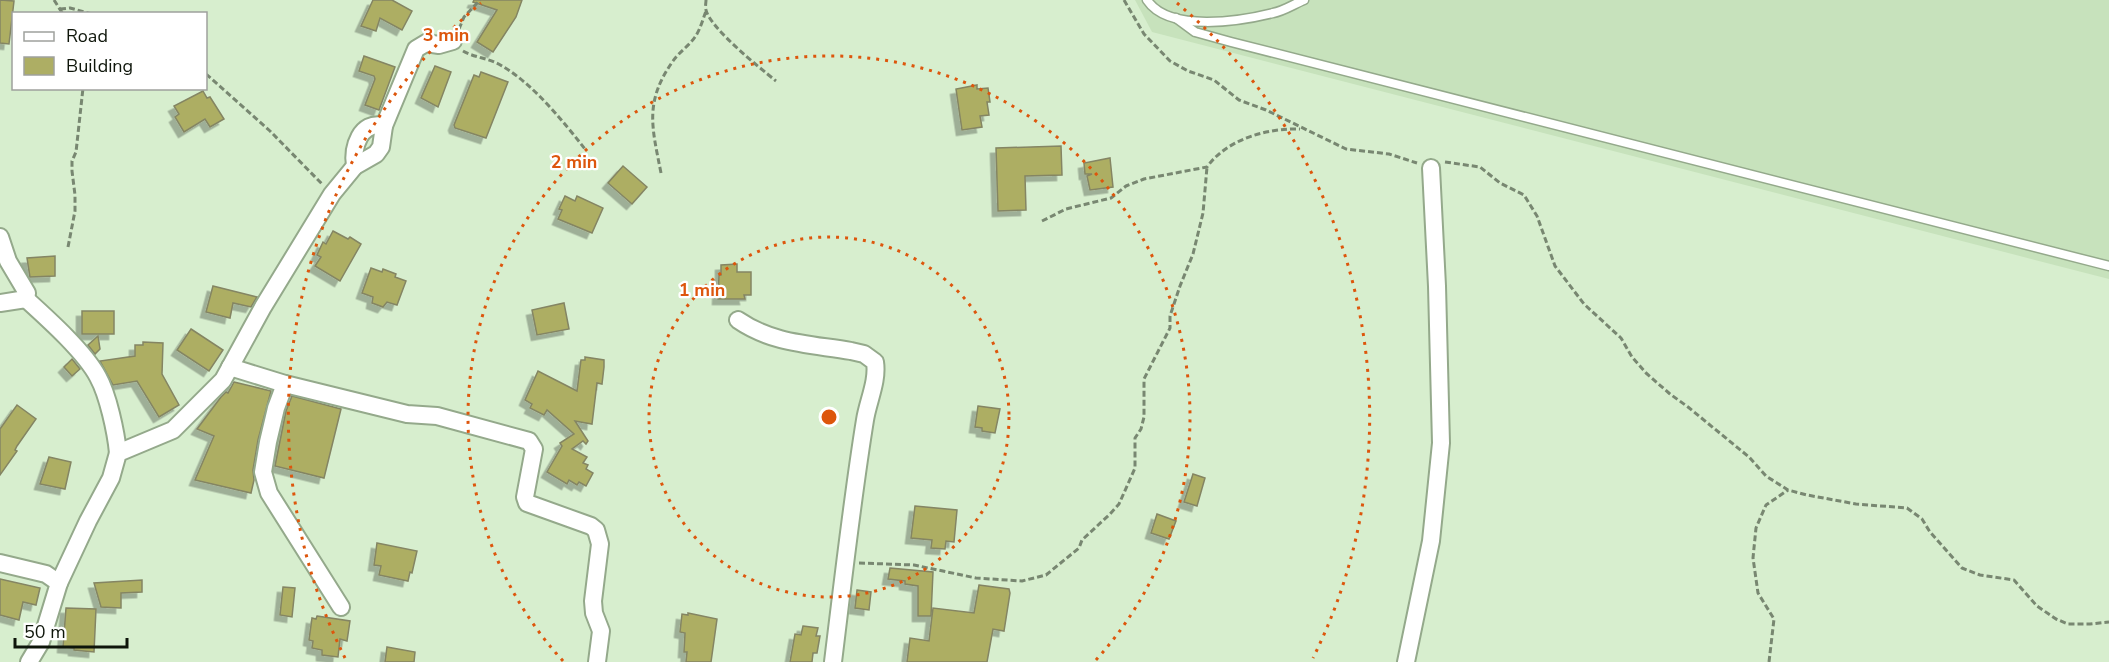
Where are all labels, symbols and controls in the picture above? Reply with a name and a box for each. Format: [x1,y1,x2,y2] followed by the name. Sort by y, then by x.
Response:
[12,12,207,90] legend
[423,23,469,47] text: 3 min
[66,24,108,48] text: Road
[66,54,133,78] text: Building
[551,150,597,174] text: 2 min
[679,278,725,302] text: 1 min
[819,407,839,427] centre of rings
[15,611,128,649] scale bar
[24,620,66,644] text: 50 m

